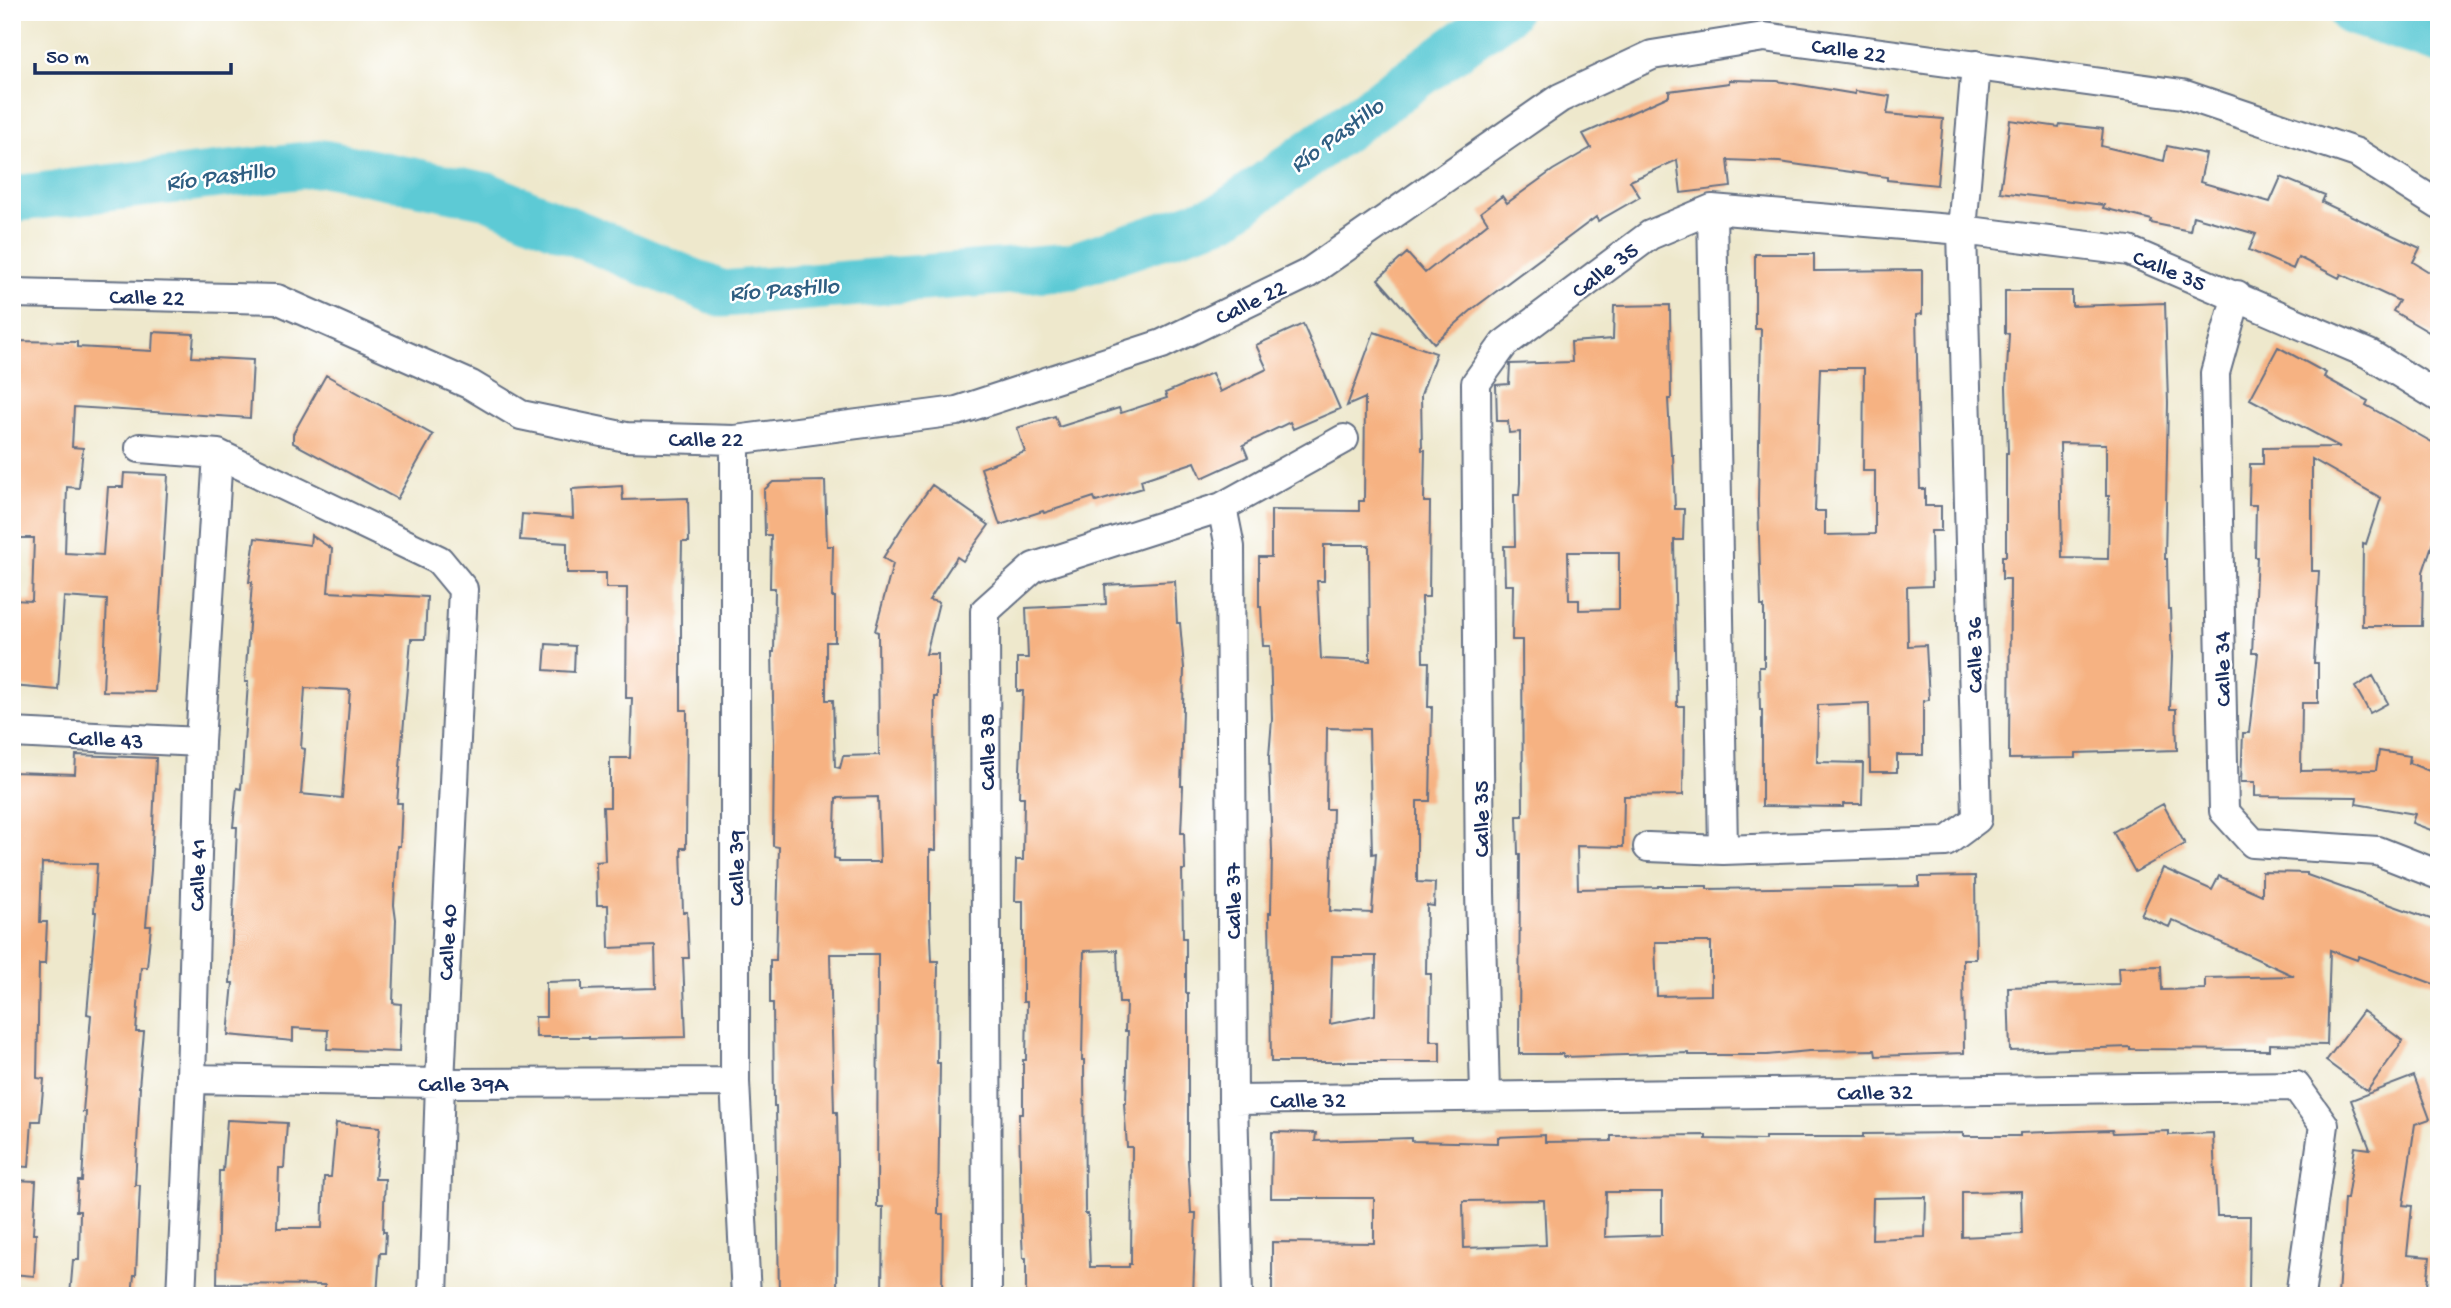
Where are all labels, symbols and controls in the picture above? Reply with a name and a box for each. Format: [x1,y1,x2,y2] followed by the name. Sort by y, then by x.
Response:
[35,32,231,76] scale bar
[1809,34,1888,71] street label: Calle 22
[46,47,89,72] text: 50 m
[1285,92,1392,181] water label: Río Pastillo
[164,157,278,200] water label: Río Pastillo
[1567,238,1645,306] street label: Calle 35
[2128,245,2209,299] street label: Calle 35
[729,273,841,310] water label: Río Pastillo
[1212,276,1291,333] street label: Calle 22
[109,285,185,314] street label: Calle 22
[668,428,744,455] street label: Calle 22
[1962,616,1991,693] street label: Calle 36
[2210,631,2239,707] street label: Calle 34
[976,713,1003,791] street label: Calle 38
[67,726,144,757] street label: Calle 43
[1470,781,1497,857] street label: Calle 35
[725,829,752,906] street label: Calle 39
[185,838,214,912] street label: Calle 41
[1222,862,1249,939] street label: Calle 37
[434,903,465,981] street label: Calle 40
[418,1073,509,1100] street label: Calle 39A
[1837,1080,1913,1109] street label: Calle 32
[1270,1088,1346,1117] street label: Calle 32

